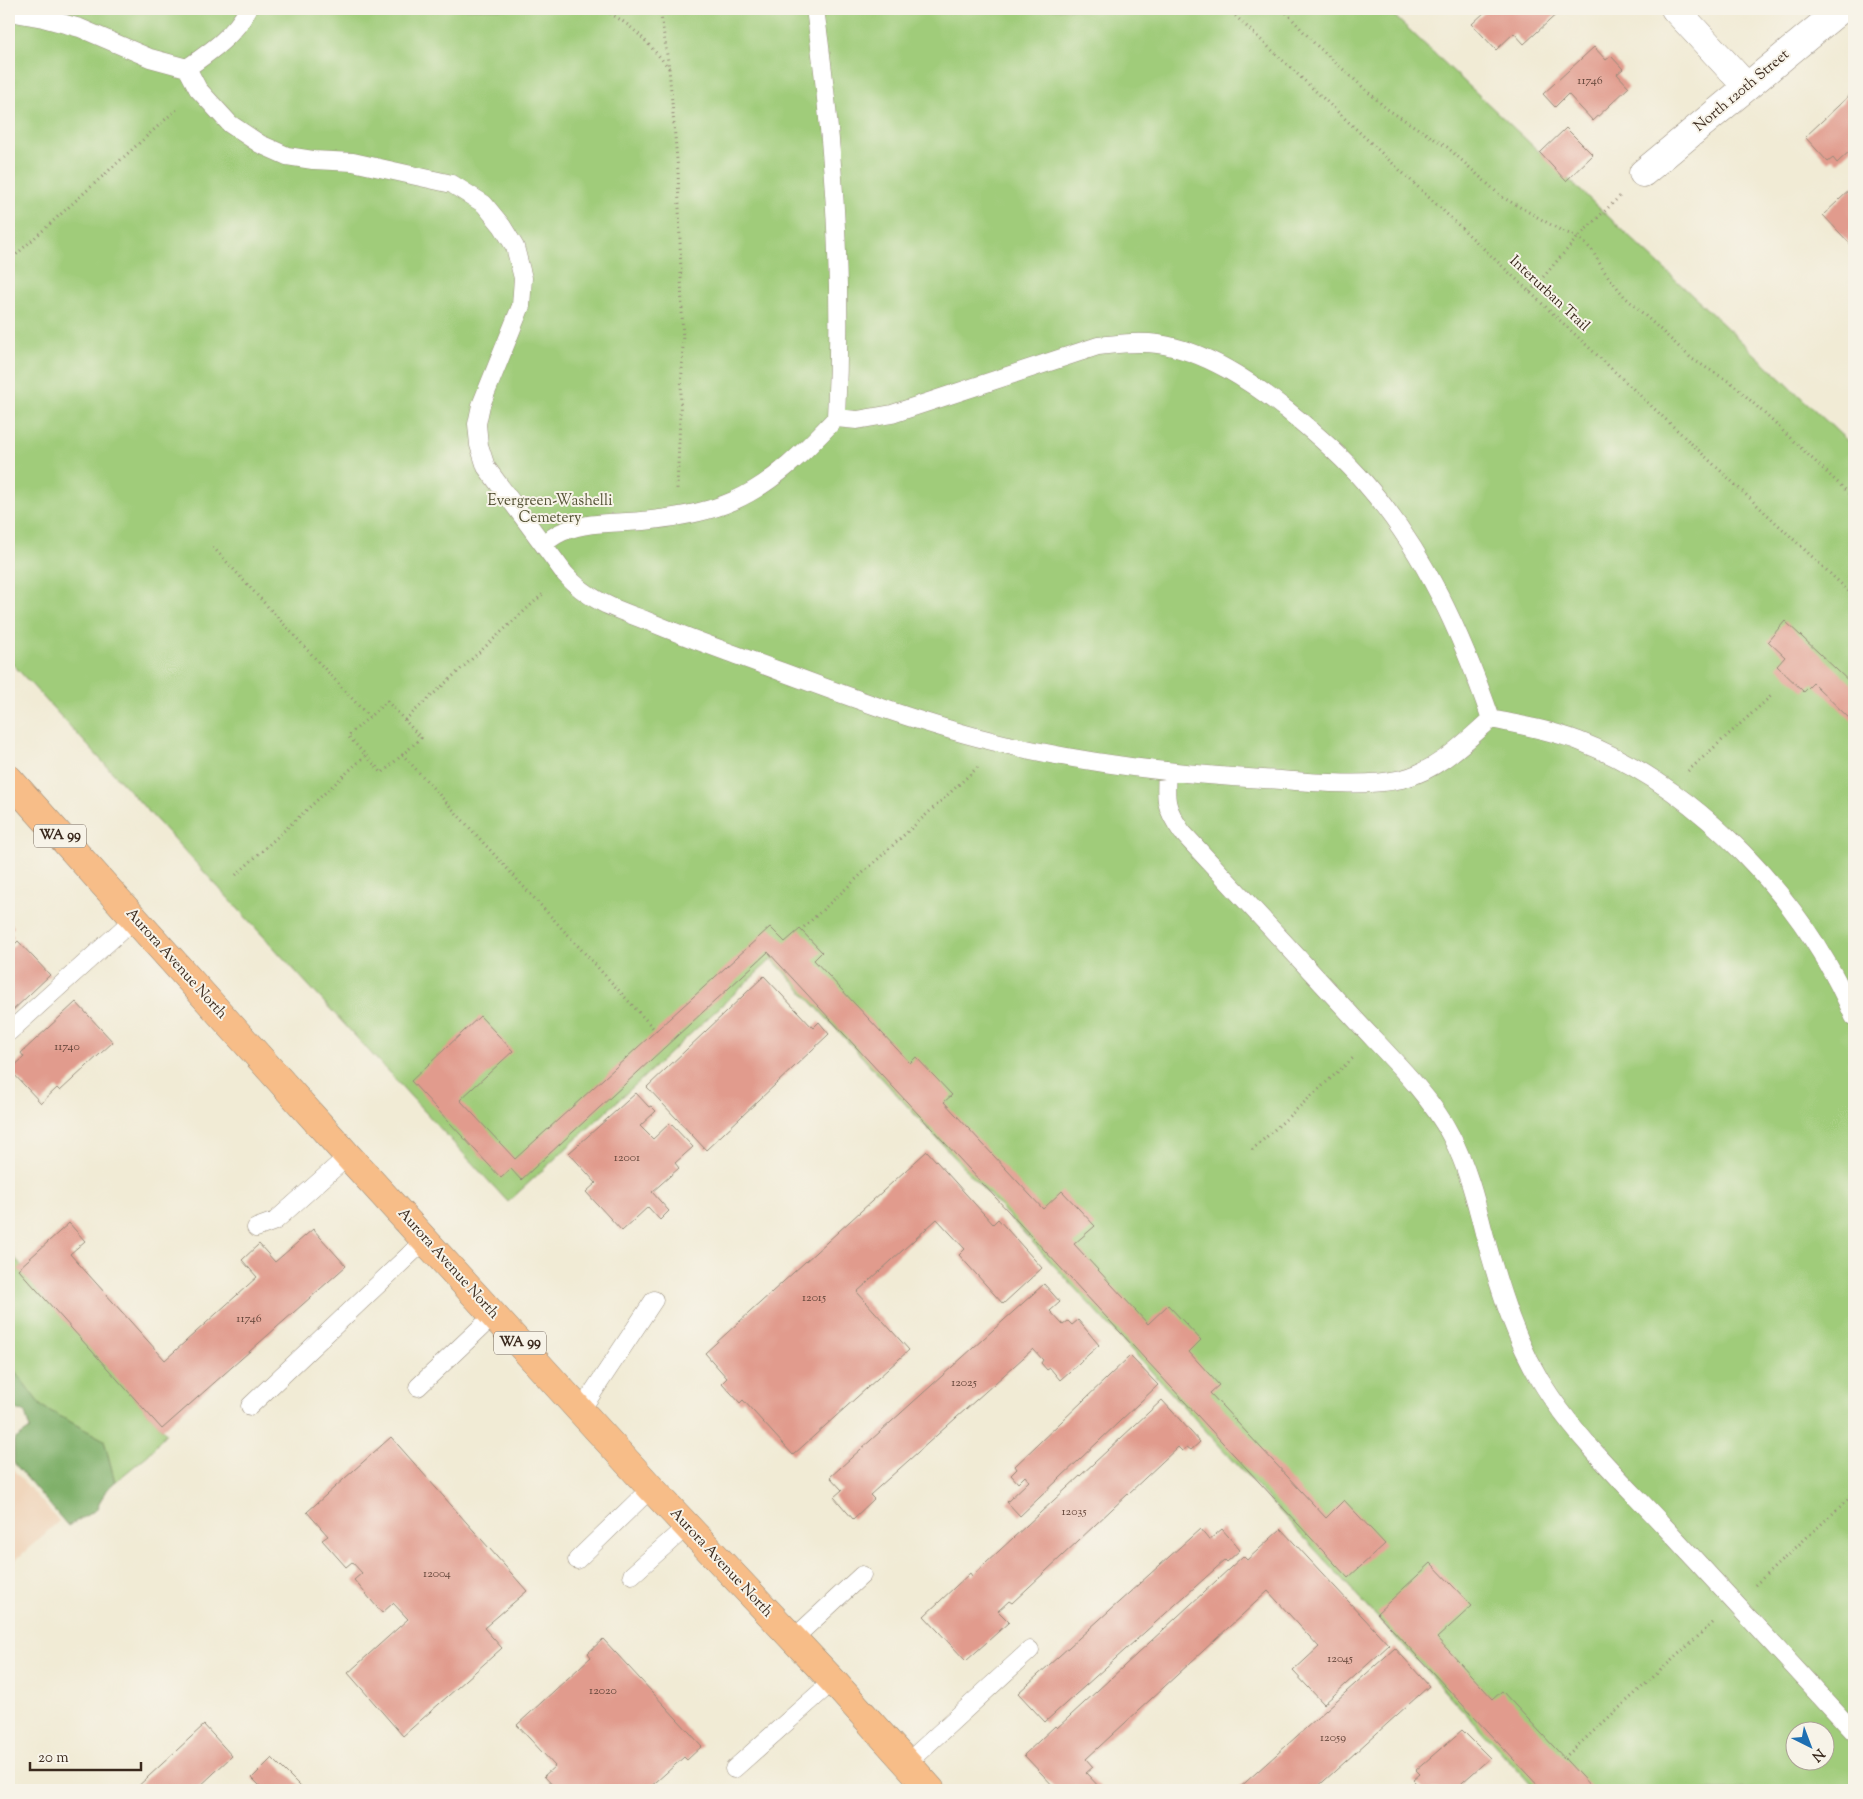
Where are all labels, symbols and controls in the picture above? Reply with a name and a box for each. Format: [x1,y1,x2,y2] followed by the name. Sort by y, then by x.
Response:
[1690,45,1794,137] street label: North 120th Street
[1577,72,1603,90] house number: 11746
[1504,251,1594,337] street label: Interurban Trail
[488,491,612,529] park label: Evergreen-Washelli Cemetery
[34,824,86,848] road number: WA 99
[120,904,232,1024] street label: Aurora Avenue North
[54,1038,80,1056] house number: 11740
[614,1149,640,1167] house number: 12001
[392,1204,504,1324] street label: Aurora Avenue North
[802,1289,826,1307] house number: 12015
[236,1310,262,1328] house number: 11746
[494,1332,546,1355] road number: WA 99
[951,1374,977,1392] house number: 12025
[1062,1503,1087,1521] house number: 12035
[665,1504,777,1622] street label: Aurora Avenue North
[423,1565,451,1583] house number: 12004
[1327,1650,1353,1668] house number: 12045
[589,1682,617,1700] house number: 12020
[1786,1722,1836,1772] north arrow
[1320,1729,1346,1747] house number: 12059
[30,1739,141,1771] scale bar
[1807,1743,1828,1765] text: N
[38,1748,69,1769] text: 20 m

